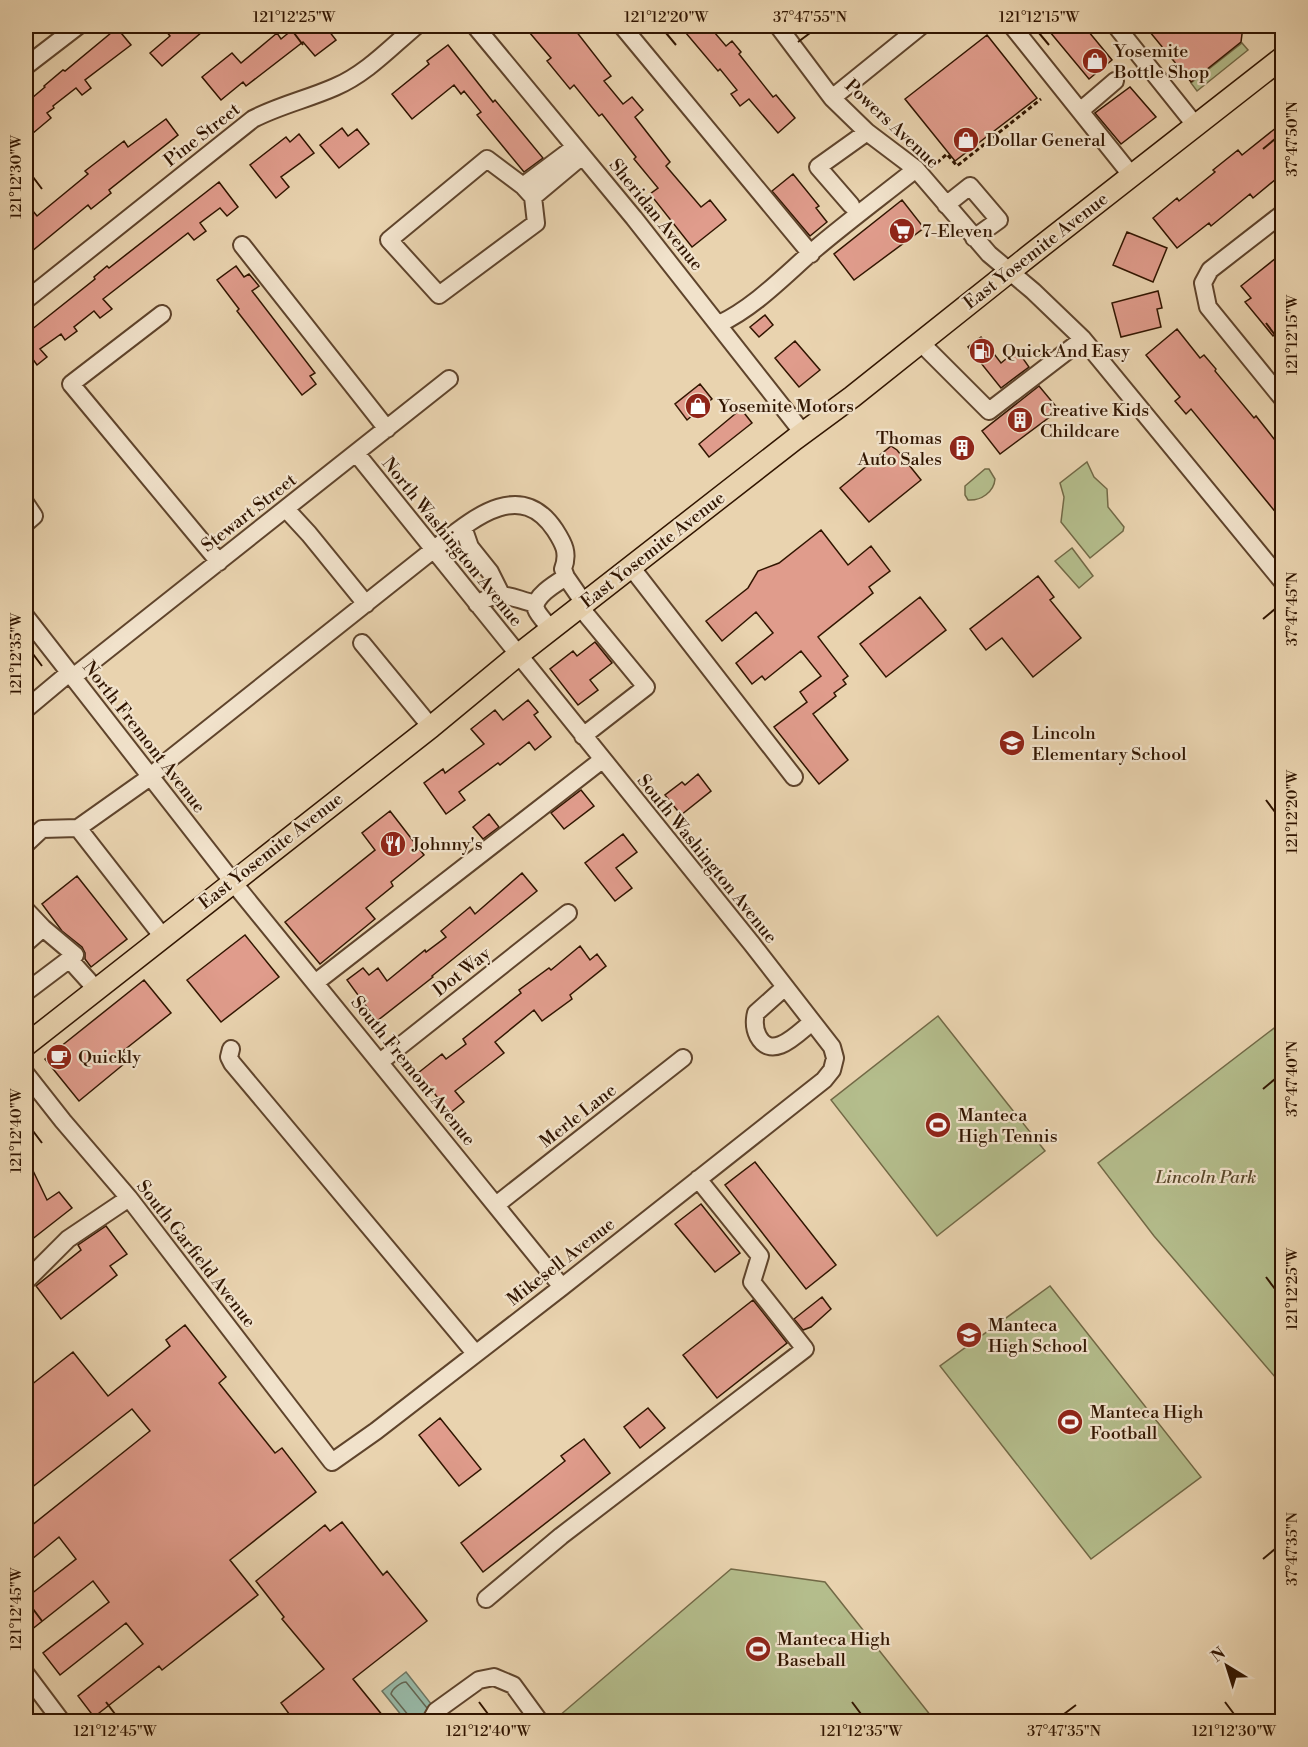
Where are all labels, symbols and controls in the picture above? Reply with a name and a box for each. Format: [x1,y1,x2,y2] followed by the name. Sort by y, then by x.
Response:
[253,8,336,27] text: 121°12'25"W
[624,8,708,27] text: 121°12'20"W
[773,8,847,27] text: 37°47'55"N
[999,8,1080,27] text: 121°12'15"W
[1113,40,1209,84] place label: Yosemite Bottle Shop
[1080,46,1110,76] shop icon: Yosemite Bottle Shop
[840,74,944,174] street label: Powers Avenue
[159,98,245,172] street label: Pine Street
[1283,101,1302,177] text: 37°47'50"N
[951,125,981,155] shop icon: Dollar General
[986,129,1106,152] place label: Dollar General
[7,135,26,219] text: 121°12'30"W
[604,154,708,276] street label: Sheridan Avenue
[959,187,1113,315] street label: East Yosemite Avenue
[887,216,917,246] supermarket icon: 7-Eleven
[922,220,993,243] place label: 7-Eleven
[1283,294,1302,375] text: 121°12'15"W
[967,336,997,366] fuel station icon: Quick And Easy
[1002,340,1130,363] place label: Quick And Easy
[683,391,713,421] shop icon: Yosemite Motors
[717,395,854,418] place label: Yosemite Motors
[1040,399,1149,443] place label: Creative Kids Childcare
[1005,405,1035,435] building icon: Creative Kids Childcare
[857,427,942,471] place label: Thomas Auto Sales
[947,433,977,463] building icon: Thomas Auto Sales
[377,453,527,631] street label: North Washington Avenue
[197,468,302,557] street label: Stewart Street
[576,486,730,614] street label: East Yosemite Avenue
[1283,572,1302,646] text: 37°47'45"N
[7,613,26,695] text: 121°12'35"W
[77,656,211,818] street label: North Fremont Avenue
[1032,722,1187,766] place label: Lincoln Elementary School
[997,728,1027,758] school or university icon: Lincoln Elementary School
[632,770,782,948] street label: South Washington Avenue
[1283,770,1302,854] text: 121°12'20"W
[194,787,348,915] street label: East Yosemite Avenue
[378,829,408,859] restaurant icon: Johnny's
[411,833,483,856] place label: Johnny's
[429,942,496,1002] street label: Dot Way
[346,991,480,1151] street label: South Fremont Avenue
[1283,1041,1302,1117] text: 37°47'40"N
[44,1042,74,1072] cafe icon: Quickly
[78,1046,141,1069] place label: Quickly
[535,1079,621,1153] street label: Merle Lane
[7,1088,26,1173] text: 121°12'40"W
[958,1104,1058,1148] place label: Manteca High Tennis
[923,1110,953,1140] sports icon: Manteca High Tennis
[1155,1166,1256,1189] park label: Lincoln Park
[131,1176,261,1332] street label: South Garfield Avenue
[502,1213,620,1311] street label: Mikesell Avenue
[1283,1247,1302,1330] text: 121°12'25"W
[988,1314,1088,1358] place label: Manteca High School
[954,1320,984,1350] school or university icon: Manteca High School
[1090,1401,1204,1445] place label: Manteca High Football
[1055,1407,1085,1437] sports icon: Manteca High Football
[1283,1512,1302,1586] text: 37°47'35"N
[7,1567,26,1650] text: 121°12'45"W
[776,1628,891,1672] place label: Manteca High Baseball
[743,1634,773,1664] sports icon: Manteca High Baseball
[1197,1636,1257,1696] north arrow
[1207,1643,1230,1667] text: N
[74,1722,157,1741] text: 121°12'45"W
[446,1722,531,1741] text: 121°12'40"W
[820,1722,902,1741] text: 121°12'35"W
[1027,1722,1101,1741] text: 37°47'35"N
[1192,1722,1276,1741] text: 121°12'30"W

